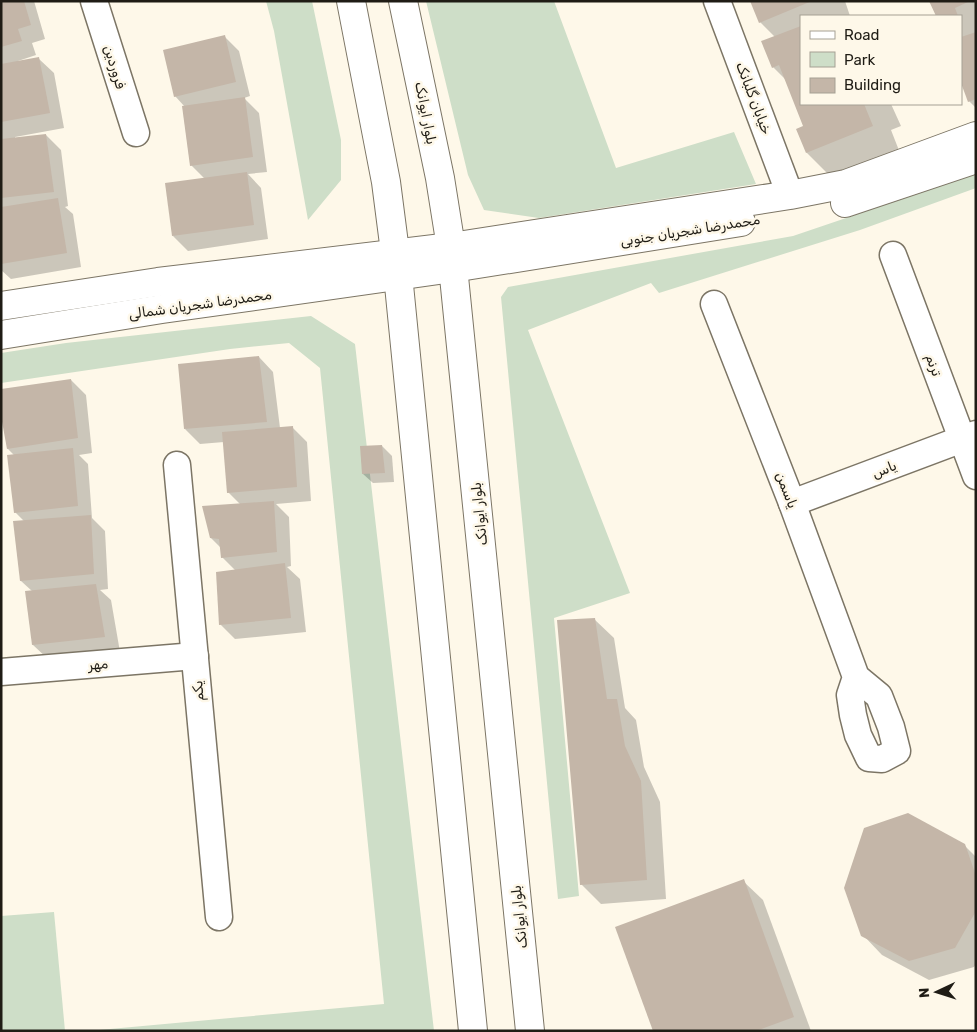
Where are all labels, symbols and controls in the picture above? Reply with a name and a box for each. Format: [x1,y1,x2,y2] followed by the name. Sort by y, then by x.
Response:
[800,15,962,105] legend
[844,26,880,44] text: Road
[100,43,129,91] street label: فروردین
[844,51,875,69] text: Park
[732,60,775,137] street label: خیابان گلبانک
[844,76,901,94] text: Building
[411,80,440,146] street label: بلوار ایوانک
[619,211,761,250] street label: محمدرضا شجریان جنوبی
[127,286,273,323] street label: محمدرضا شجریان شمالی
[922,352,945,379] street label: ترنم
[870,457,899,482] street label: یاس
[772,470,801,511] street label: یاسمن
[468,481,491,546] street label: بلوار ایوانک
[86,655,109,674] street label: مهر
[189,680,208,702] street label: یکم
[508,884,531,949] street label: بلوار ایوانک
[912,967,962,1017] north arrow
[916,987,933,998] text: N

